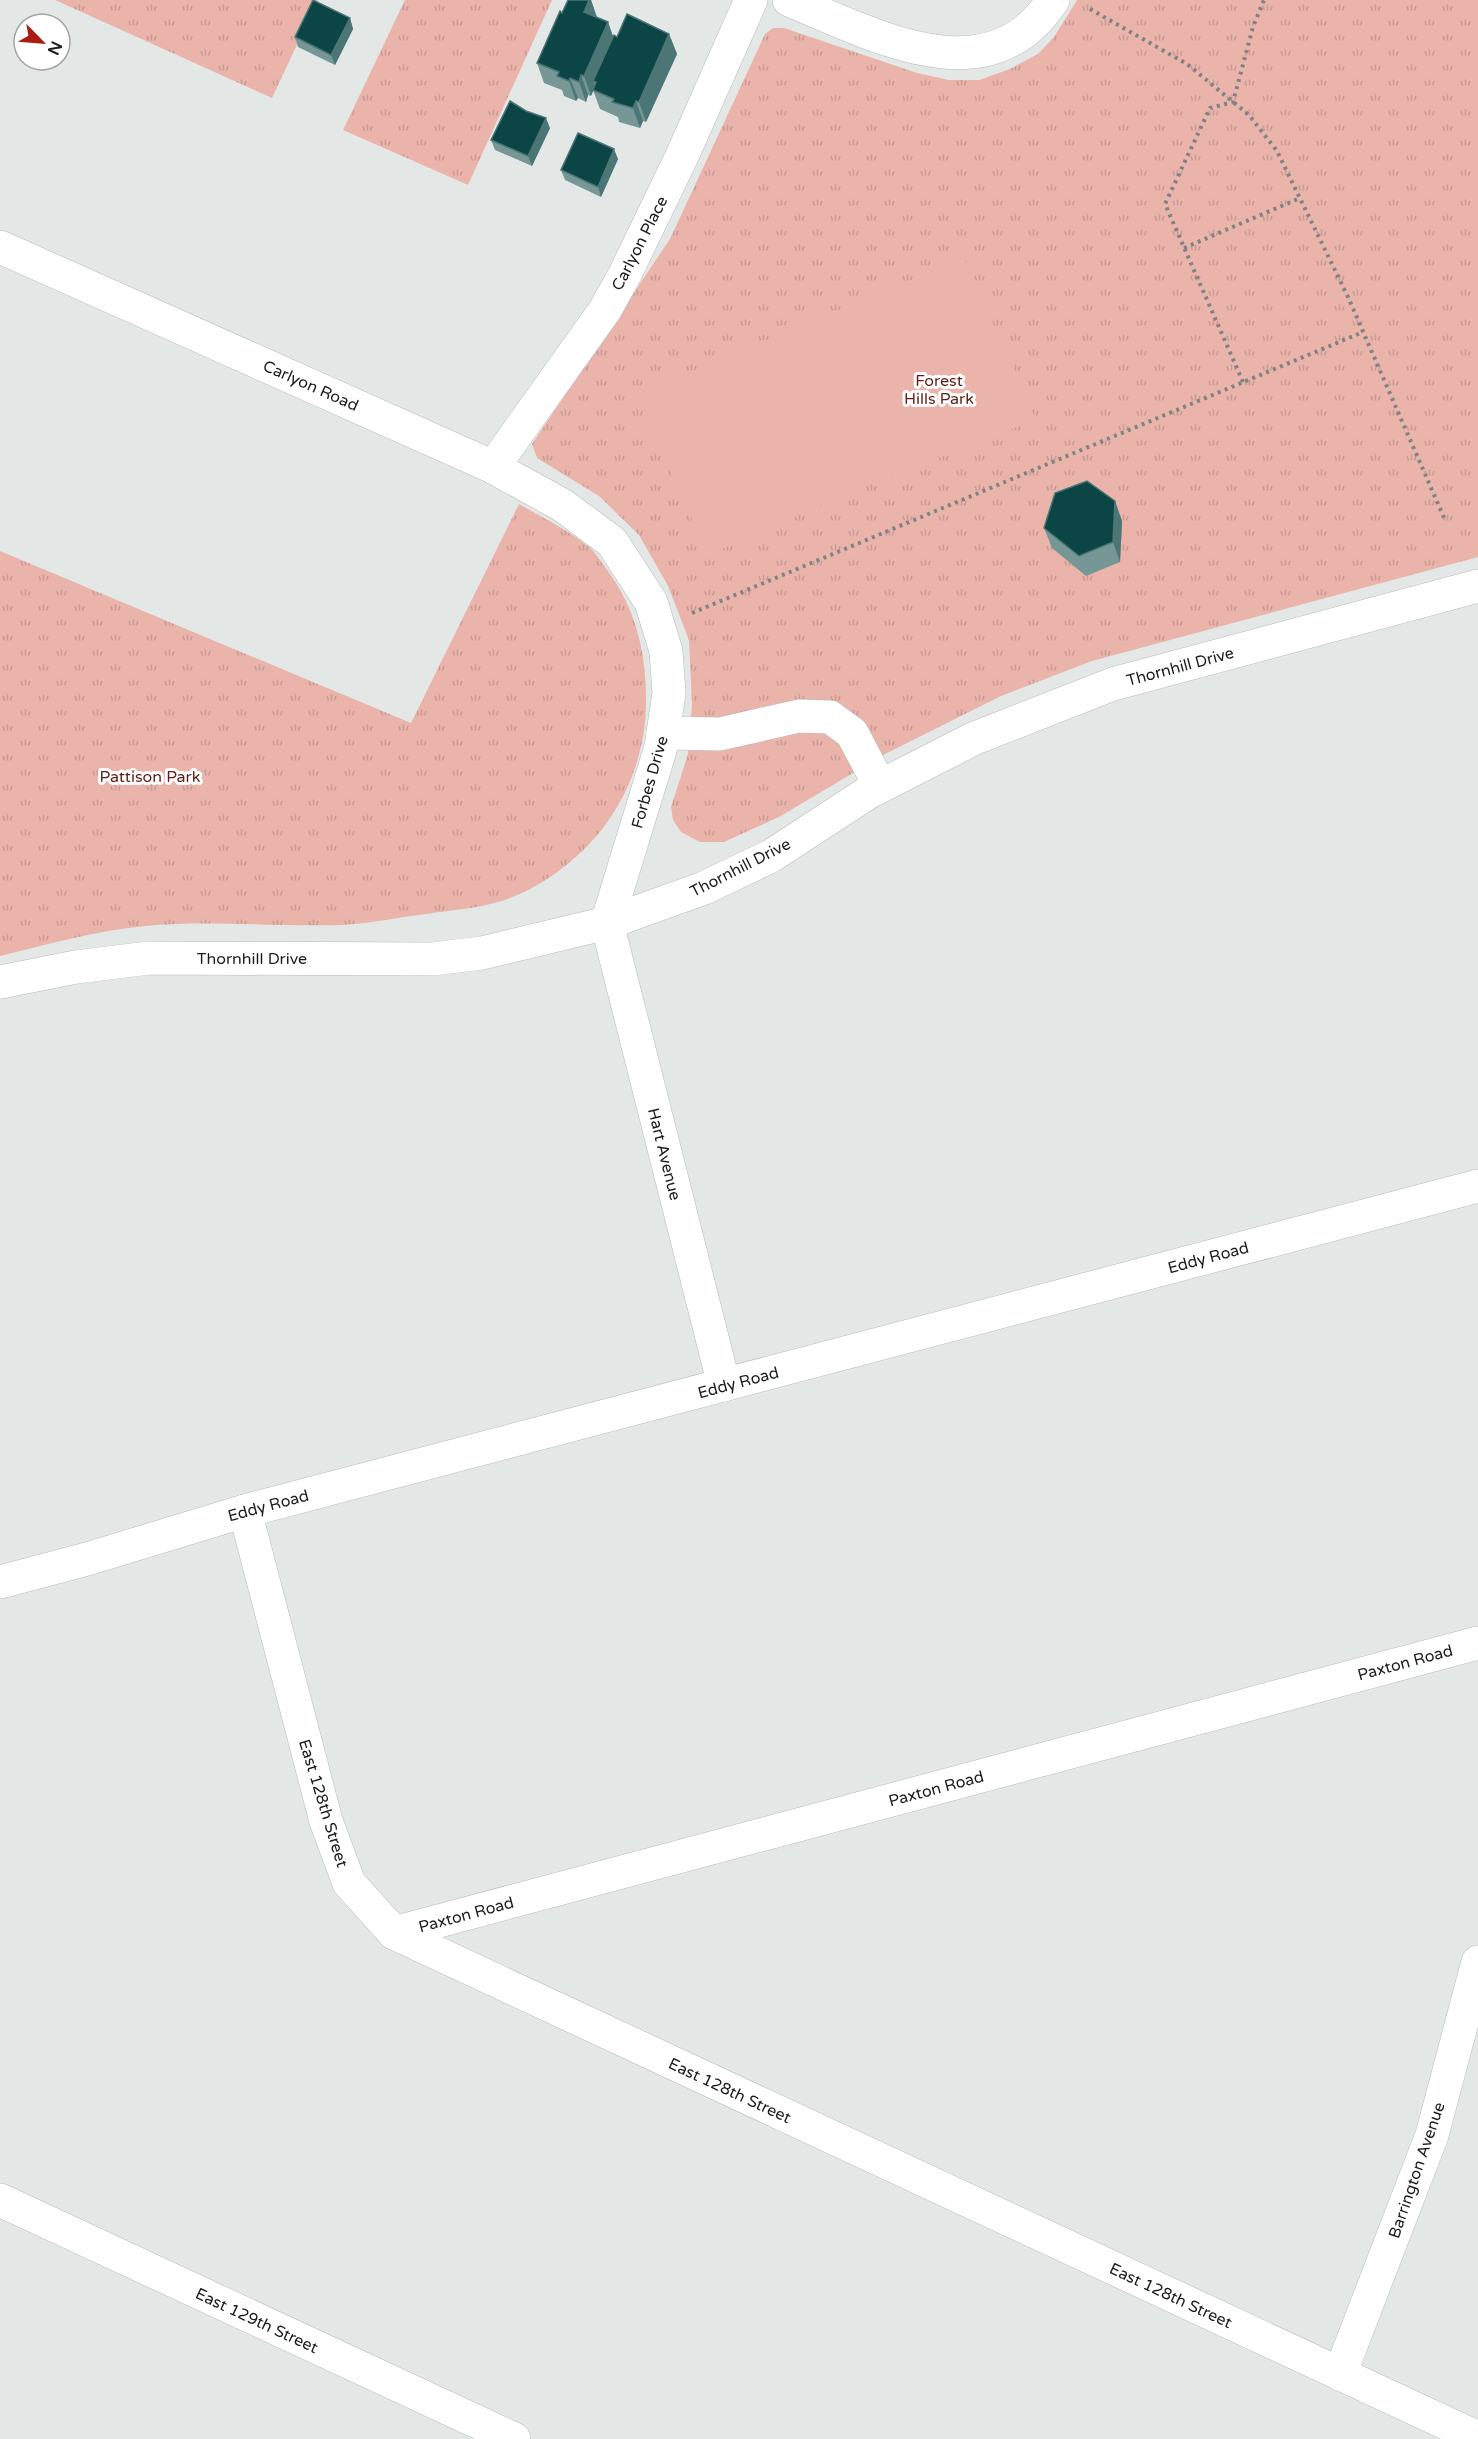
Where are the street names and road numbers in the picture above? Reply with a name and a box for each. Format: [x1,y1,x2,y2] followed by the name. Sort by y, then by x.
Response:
[607,193,672,294] street label: Carlyon Place
[260,356,362,416] street label: Carlyon Road
[1124,643,1236,691] street label: Thornhill Drive
[627,734,673,831] street label: Forbes Drive
[687,834,794,902] street label: Thornhill Drive
[197,949,307,969] street label: Thornhill Drive
[643,1106,685,1203] street label: Hart Avenue
[1166,1238,1251,1278] street label: Eddy Road
[696,1363,781,1403] street label: Eddy Road
[226,1486,311,1526] street label: Eddy Road
[1355,1641,1455,1685] street label: Paxton Road
[294,1737,352,1870] street label: East 128th Street
[886,1767,986,1811] street label: Paxton Road
[416,1893,516,1937] street label: Paxton Road
[665,2054,794,2128] street label: East 128th Street
[1384,2099,1450,2241] street label: Barrington Avenue
[1106,2259,1235,2333] street label: East 128th Street
[192,2284,321,2358] street label: East 129th Street

